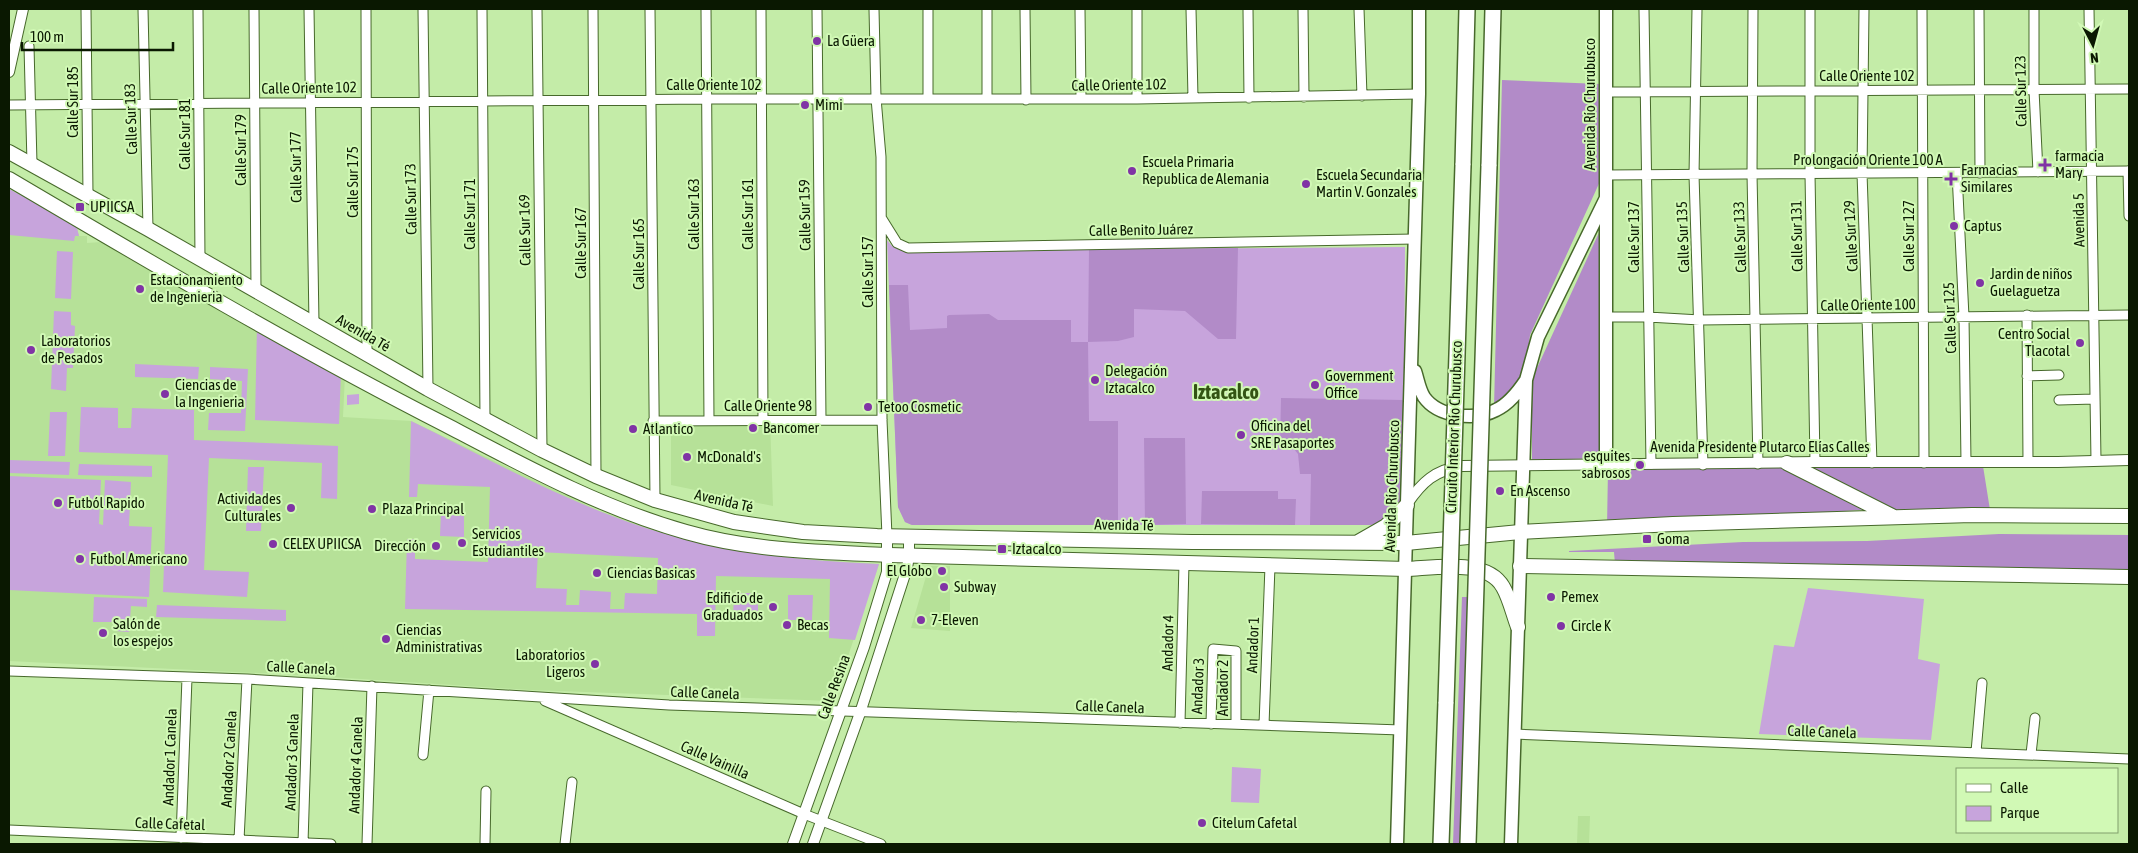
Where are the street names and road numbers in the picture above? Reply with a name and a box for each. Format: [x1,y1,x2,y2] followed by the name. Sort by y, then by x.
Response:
[1581,38,1598,170] street label: Avenida Río Churubusco
[2011,55,2030,127] street label: Calle Sur 123
[64,66,81,138] street label: Calle Sur 185
[1819,67,1915,84] street label: Calle Oriente 102
[1071,75,1167,94] street label: Calle Oriente 102
[666,76,762,93] street label: Calle Oriente 102
[261,78,357,97] street label: Calle Oriente 102
[121,83,140,155] street label: Calle Sur 183
[176,98,193,170] street label: Calle Sur 181
[232,114,249,186] street label: Calle Sur 179
[286,131,305,203] street label: Calle Sur 177
[344,146,361,218] street label: Calle Sur 175
[1793,151,1944,168] street label: Prolongación Oriente 100 A
[401,163,420,235] street label: Calle Sur 173
[461,178,478,250] street label: Calle Sur 171
[685,178,702,250] street label: Calle Sur 163
[739,178,756,250] street label: Calle Sur 161
[795,179,814,251] street label: Calle Sur 159
[2070,193,2087,247] street label: Avenida 5
[515,194,534,266] street label: Calle Sur 169
[1787,200,1806,272] street label: Calle Sur 131
[1840,200,1861,272] street label: Calle Sur 129
[1900,200,1917,272] street label: Calle Sur 127
[1625,201,1642,273] street label: Calle Sur 137
[1673,201,1692,273] street label: Calle Sur 135
[1730,201,1749,273] street label: Calle Sur 133
[572,207,589,279] street label: Calle Sur 167
[630,218,647,290] street label: Calle Sur 165
[1089,220,1194,239] street label: Calle Benito Juárez
[859,236,876,308] street label: Calle Sur 157
[1940,282,1959,354] street label: Calle Sur 125
[1820,295,1916,314] street label: Calle Oriente 100
[333,310,393,355] street label: Avenida Té
[1442,340,1465,514] street label: Circuito Interior Río Churubusco
[724,397,812,414] street label: Calle Oriente 98
[1381,420,1402,552] street label: Avenida Río Churubusco
[1650,438,1870,455] street label: Avenida Presidente Plutarco Elías Calles
[693,486,755,516] street label: Avenida Té
[1094,515,1154,534] street label: Avenida Té
[1159,615,1176,671] street label: Andador 4
[1243,616,1262,673] street label: Andador 1
[814,652,853,722] street label: Calle Resina
[266,657,336,678] street label: Calle Canela
[1188,657,1207,714] street label: Andador 3
[1214,660,1231,716] street label: Andador 2
[670,683,740,702] street label: Calle Canela
[1075,697,1145,716] street label: Calle Canela
[159,708,180,806] street label: Andador 1 Canela
[217,710,240,808] street label: Andador 2 Canela
[281,713,302,811] street label: Andador 3 Canela
[345,716,366,814] street label: Andador 4 Canela
[1787,722,1857,741] street label: Calle Canela
[678,737,752,782] street label: Calle Vainilla
[135,814,205,833] street label: Calle Cafetal

